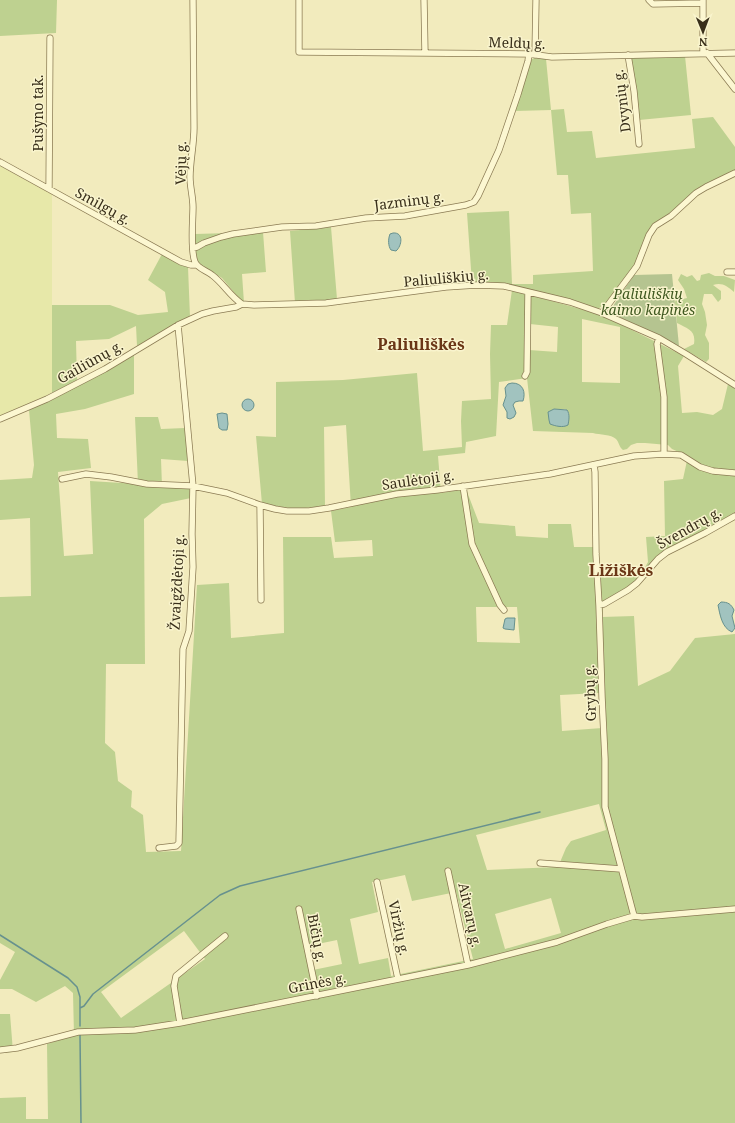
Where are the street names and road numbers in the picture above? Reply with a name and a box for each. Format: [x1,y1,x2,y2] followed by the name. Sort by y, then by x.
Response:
[488,32,546,53] street label: Meldų g.
[608,68,635,134] street label: Dvynių g.
[28,75,47,151] street label: Pušyno tak.
[171,141,190,185] street label: Vėjų g.
[72,183,134,229] street label: Smilgų g.
[372,187,445,214] street label: Jazminų g.
[403,264,489,291] street label: Paliuliškių g.
[53,336,126,387] street label: Gailiūnų g.
[381,465,455,494] street label: Saulėtoji g.
[653,502,724,553] street label: Švendrų g.
[165,534,188,630] street label: Žvaigždėtoji g.
[579,664,600,722] street label: Grybų g.
[454,881,487,949] street label: Aitvarų g.
[384,899,415,957] street label: Viržių g.
[304,912,331,964] street label: Bičių g.
[286,968,347,997] street label: Grinės g.

